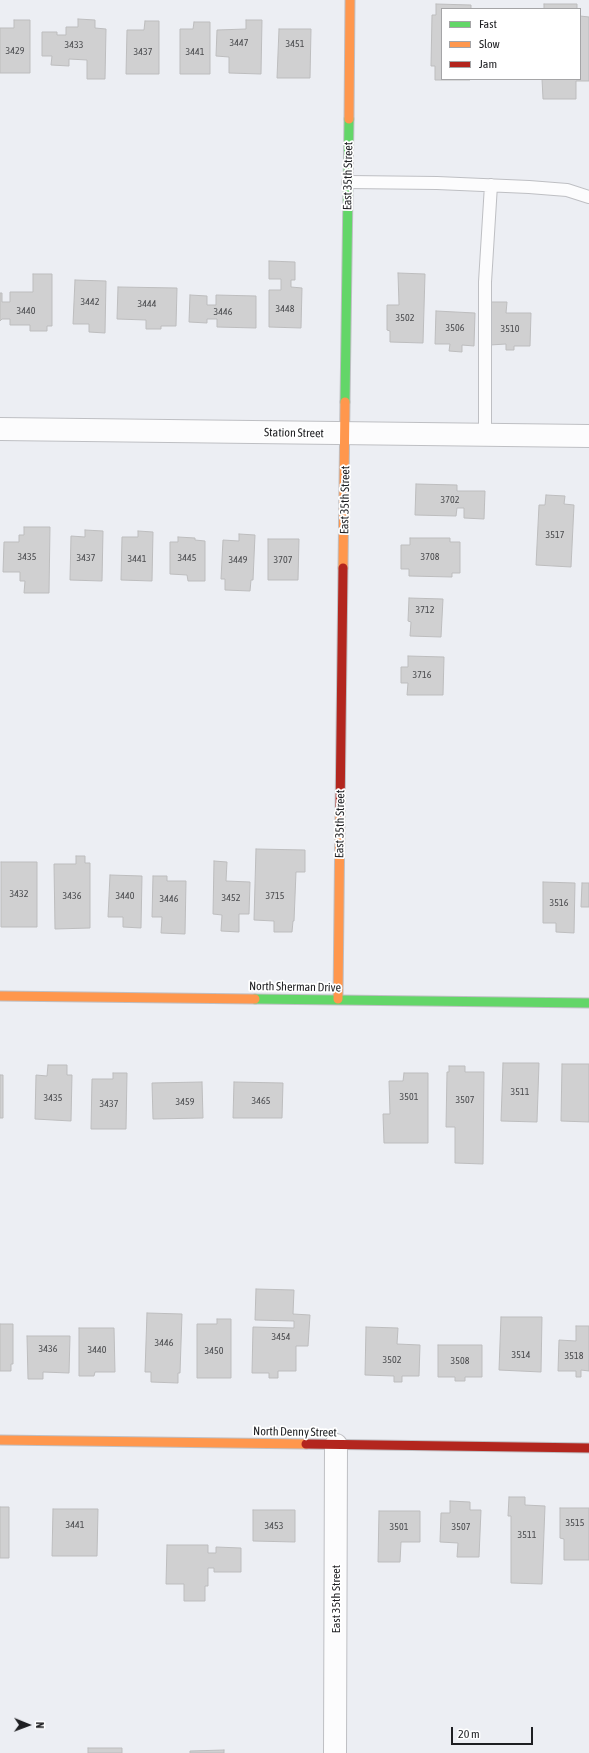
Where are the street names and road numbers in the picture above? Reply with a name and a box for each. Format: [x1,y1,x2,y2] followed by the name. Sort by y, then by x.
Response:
[340,142,356,210] street label: East 35th Street
[264,425,324,441] street label: Station Street
[337,466,353,534] street label: East 35th Street
[332,790,348,858] street label: East 35th Street
[249,979,341,995] street label: North Sherman Drive
[253,1424,337,1440] street label: North Denny Street
[329,1565,343,1633] street label: East 35th Street

